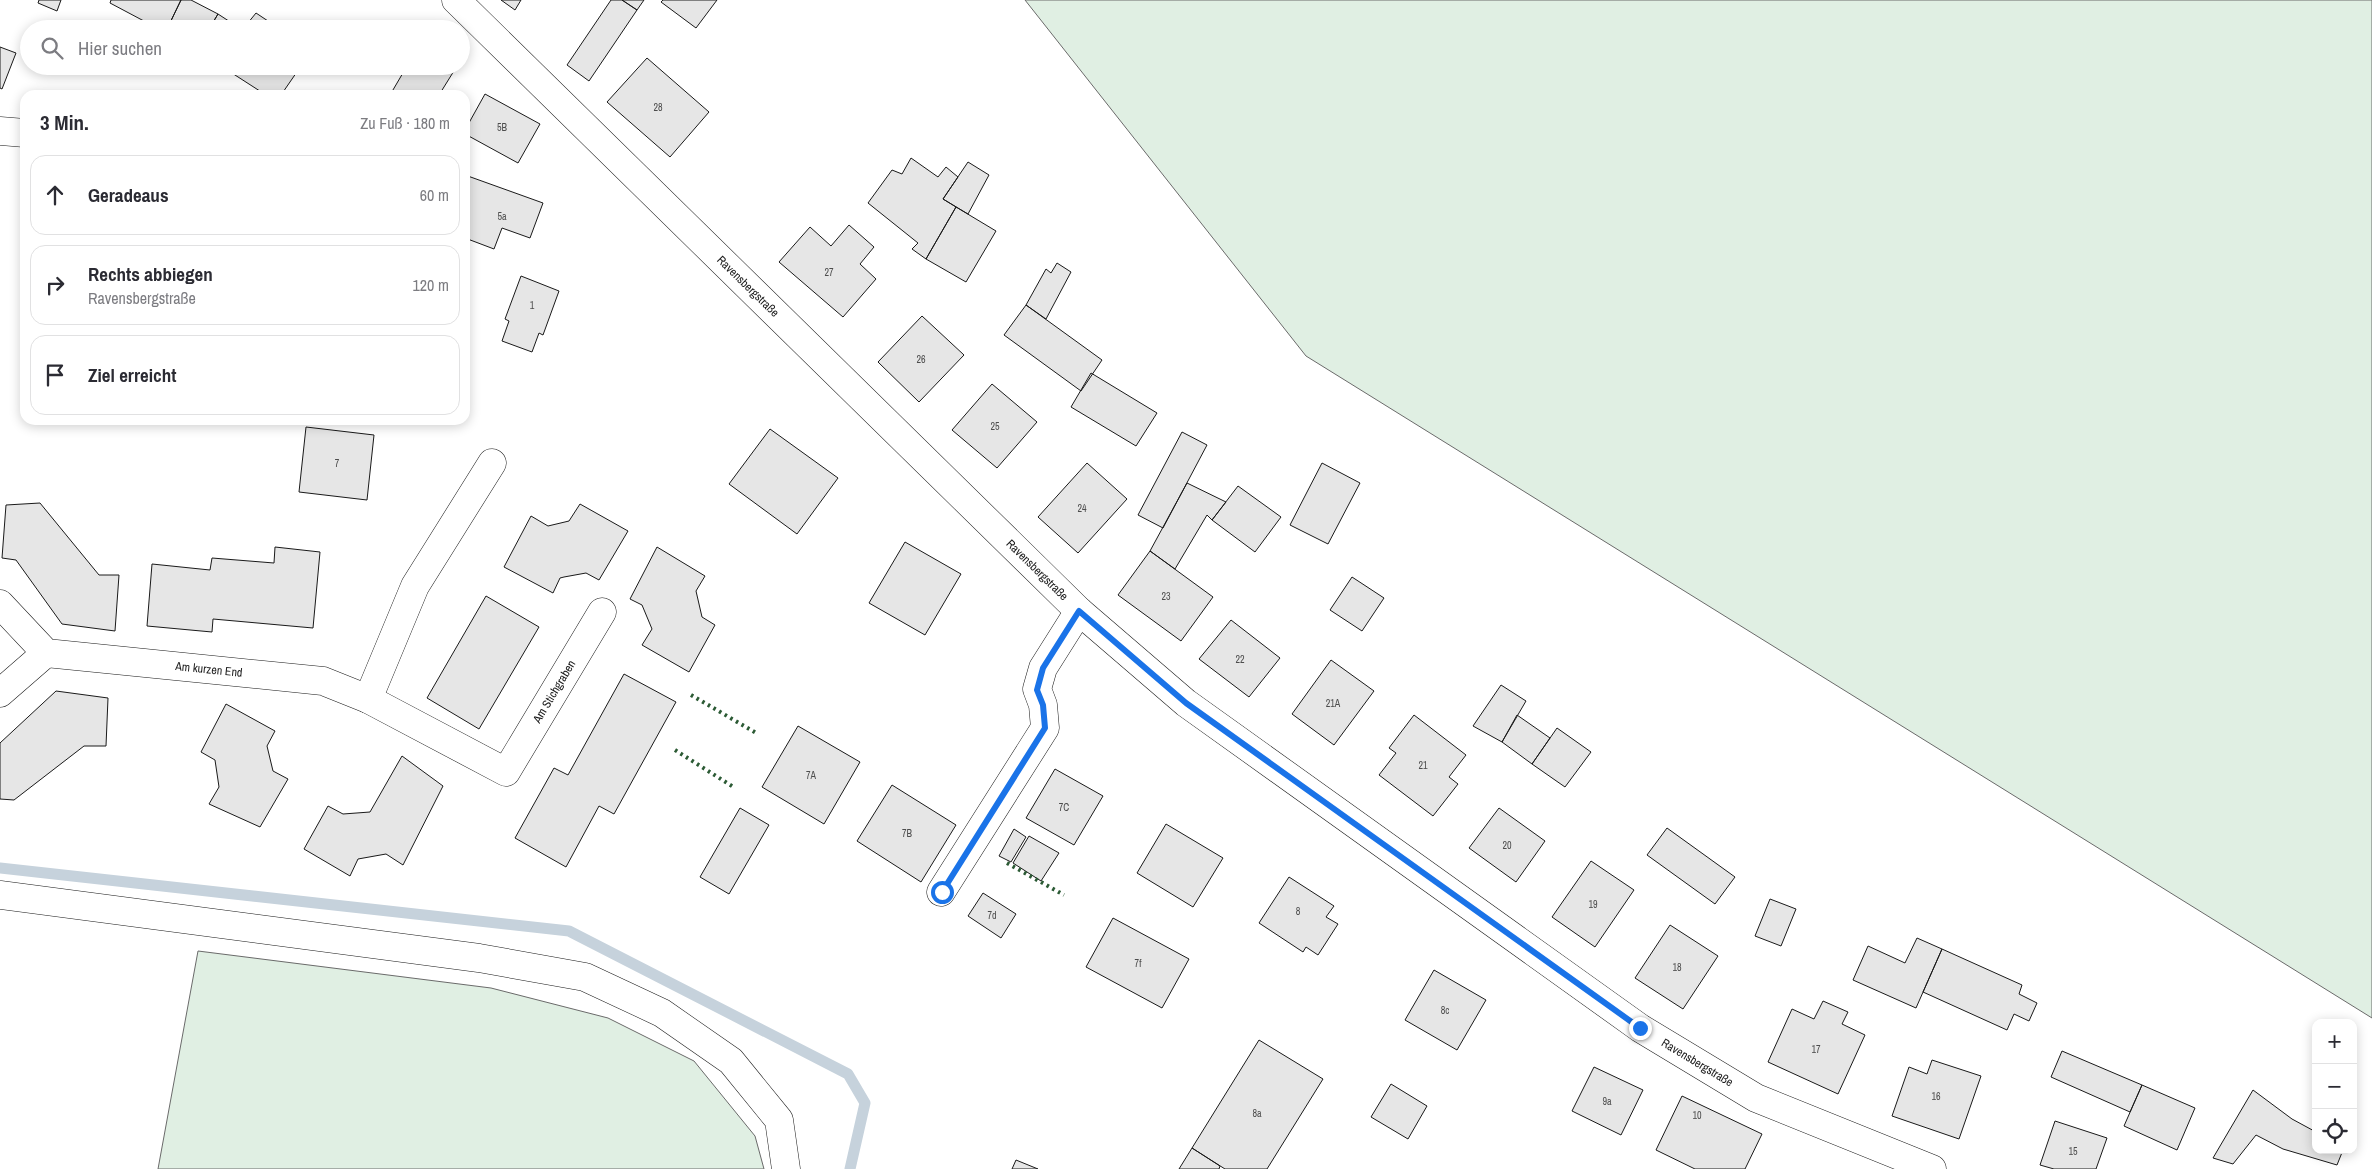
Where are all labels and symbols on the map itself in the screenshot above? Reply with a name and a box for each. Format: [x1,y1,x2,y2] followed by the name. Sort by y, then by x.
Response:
[653,101,663,114] house number: 28
[497,121,508,134] house number: 5B
[497,210,507,223] house number: 5a
[713,252,783,320] street label: Ravensbergstraße
[824,266,834,279] house number: 27
[530,299,535,312] house number: 1
[916,353,926,366] house number: 26
[990,420,1000,433] house number: 25
[335,457,340,470] house number: 7
[1077,502,1087,515] house number: 24
[1003,536,1072,604] street label: Ravensbergstraße
[1161,590,1171,603] house number: 23
[1235,653,1245,666] house number: 22
[529,657,579,727] street label: Am Stichgraben
[174,658,243,681] street label: Am kurzen End
[1326,697,1341,710] house number: 21A
[1418,759,1428,772] house number: 21
[806,769,817,782] house number: 7A
[1059,801,1069,814] house number: 7C
[902,827,913,840] house number: 7B
[1502,839,1512,852] house number: 20
[931,881,954,904] route start
[1588,898,1598,911] house number: 19
[1296,905,1301,918] house number: 8
[987,909,997,922] house number: 7d
[1135,957,1142,970] house number: 7f
[1672,961,1682,974] house number: 18
[1441,1004,1449,1017] house number: 8c
[1629,1017,1652,1040] route end
[1658,1035,1736,1090] street label: Ravensbergstraße
[1811,1043,1821,1056] house number: 17
[1931,1090,1941,1103] house number: 16
[1602,1095,1612,1108] house number: 9a
[1252,1107,1262,1120] house number: 8a
[1692,1109,1702,1122] house number: 10
[2068,1145,2078,1158] house number: 15

